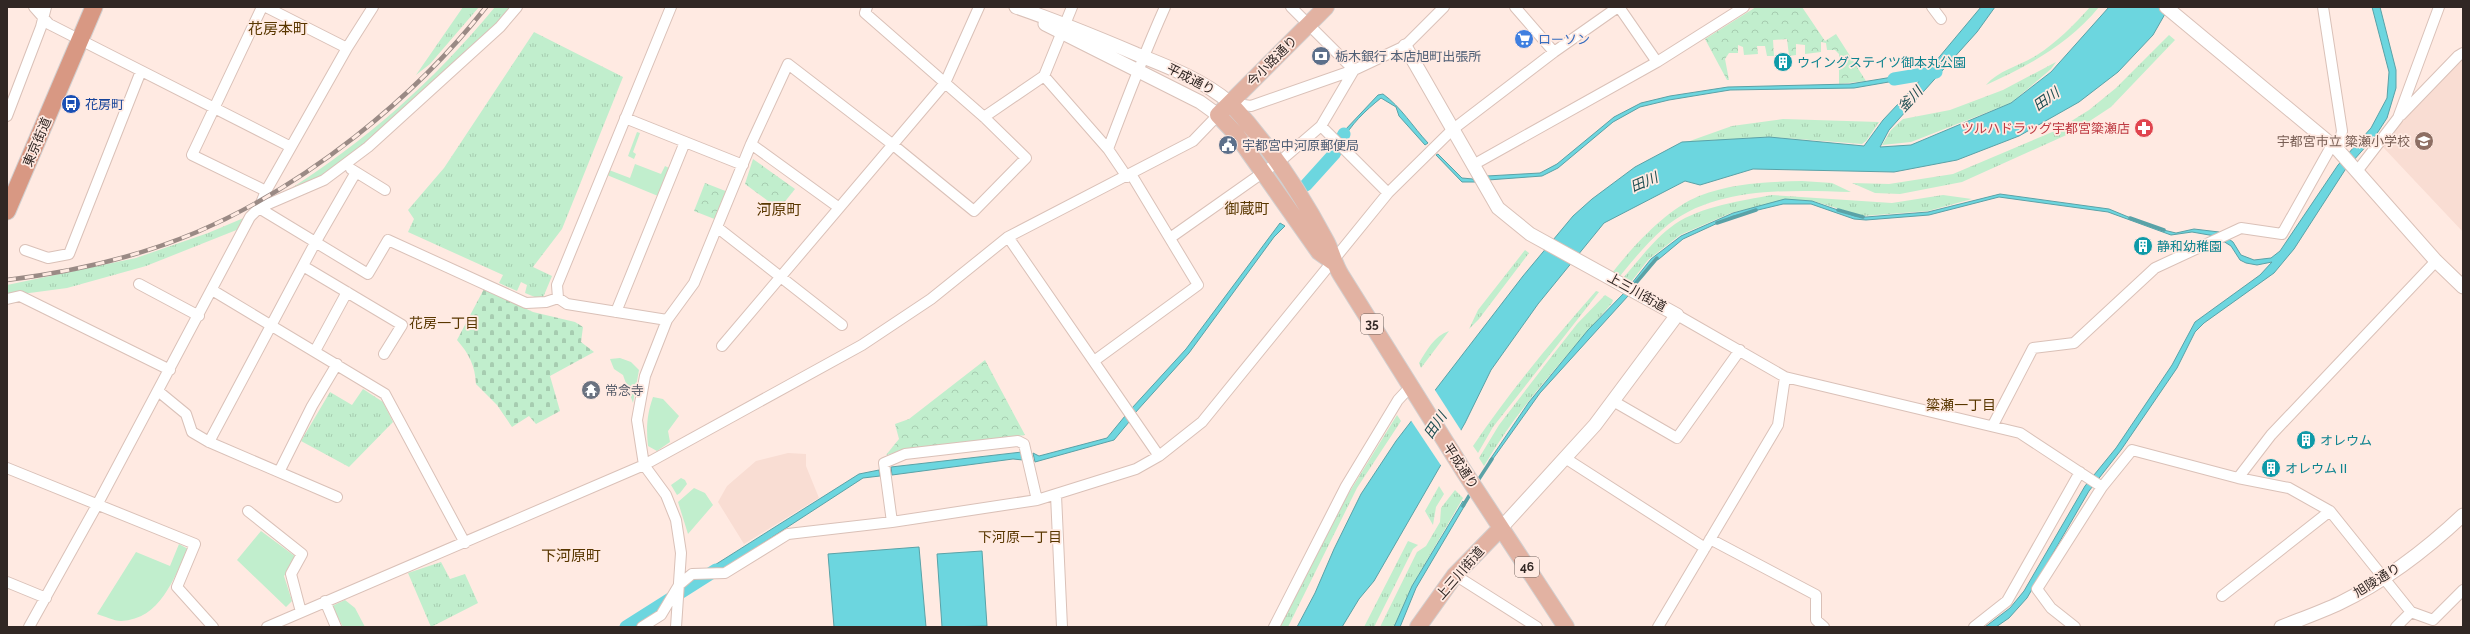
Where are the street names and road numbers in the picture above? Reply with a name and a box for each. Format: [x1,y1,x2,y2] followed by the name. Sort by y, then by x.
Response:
[1244,33,1300,89] street label: 今小路通り
[1164,61,1218,97] street label: 平成通り
[20,115,54,169] street label: 東京街道
[1605,270,1669,314] street label: 上三川街道
[1361,314,1383,334] road number: 35
[1441,440,1481,492] street label: 平成通り
[1433,544,1487,602] street label: 上三川街道
[1515,557,1539,577] road number: 46
[2351,560,2403,600] street label: 旭陵通り

